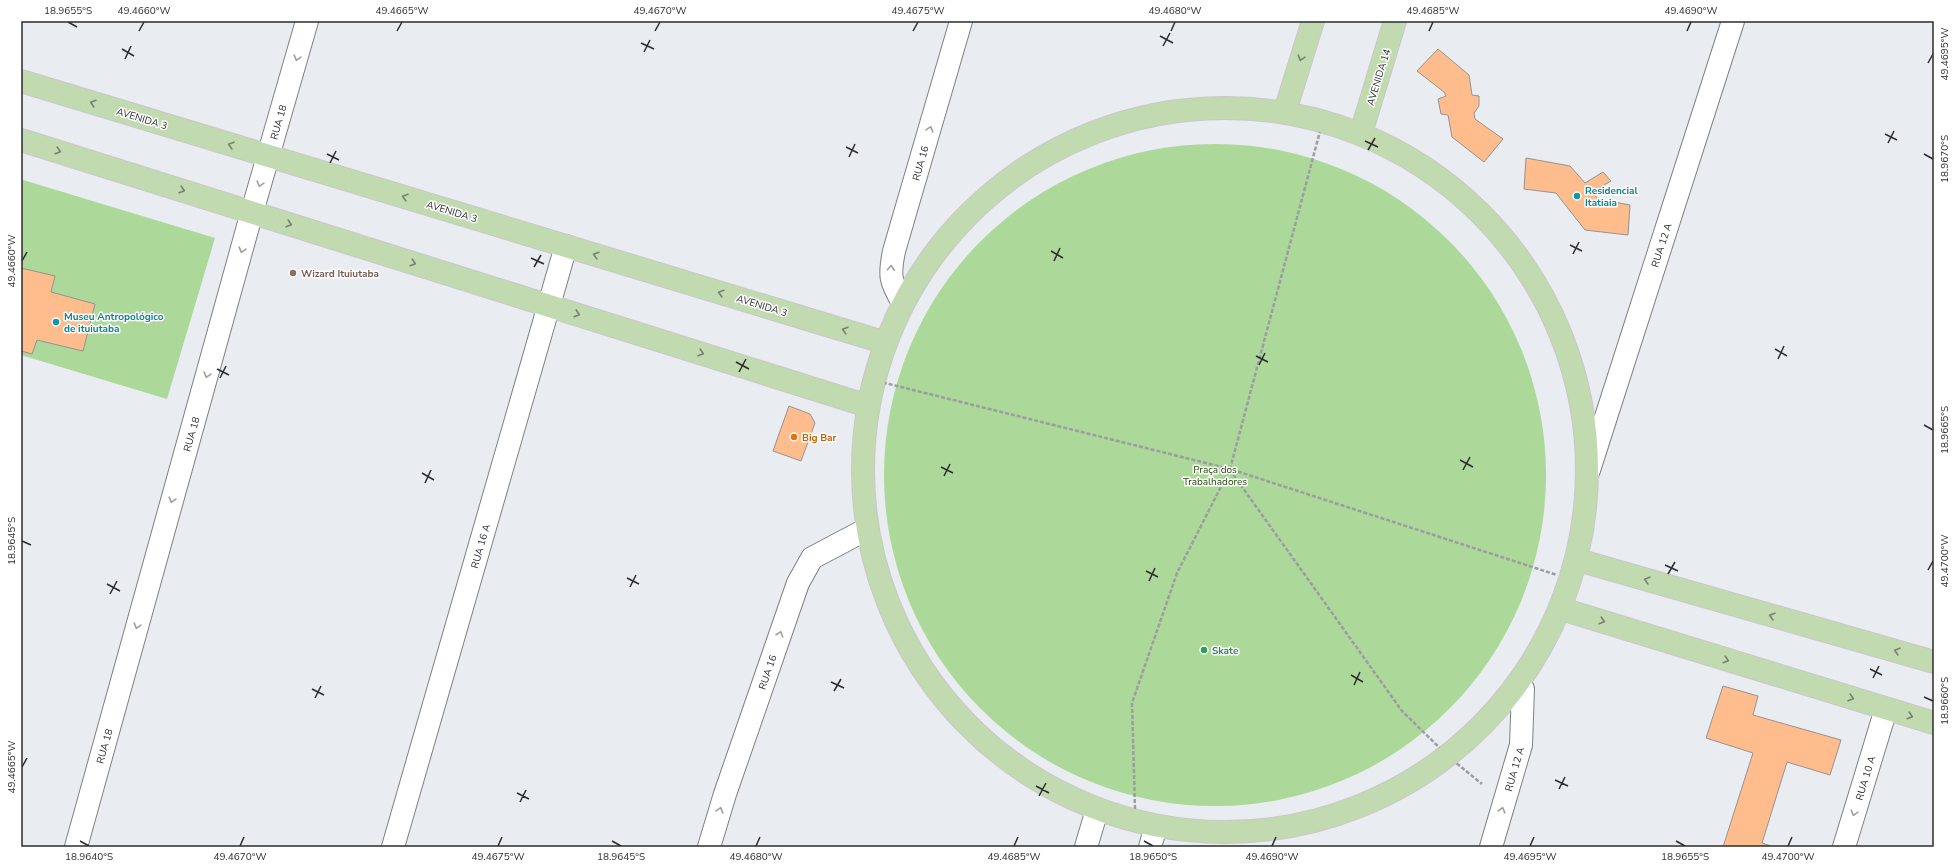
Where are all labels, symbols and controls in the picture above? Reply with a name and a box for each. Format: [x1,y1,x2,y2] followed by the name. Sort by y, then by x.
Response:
[44,4,92,18] text: 18.9655°S
[117,4,171,18] text: 49.4660°W
[375,4,429,18] text: 49.4665°W
[633,4,687,18] text: 49.4670°W
[891,4,945,18] text: 49.4675°W
[1148,4,1202,18] text: 49.4680°W
[1406,4,1460,18] text: 49.4685°W
[1664,4,1718,18] text: 49.4690°W
[1938,27,1952,81] text: 49.4695°W
[1364,47,1394,107] street label: AVENIDA 14
[293,55,302,62] one-way arrow
[1298,55,1306,62] one-way arrow
[90,99,97,108] one-way arrow
[267,103,291,141] street label: RUA 18
[115,105,169,133] street label: AVENIDA 3
[925,126,934,133] one-way arrow
[1938,135,1952,183] text: 18.9670°S
[228,141,235,150] one-way arrow
[909,144,933,182] street label: RUA 16
[55,146,62,155] one-way arrow
[256,180,265,187] one-way arrow
[1585,184,1639,210] place label: Residencial Itatiaia
[179,185,186,194] one-way arrow
[1572,191,1582,201] marker: Residencial Itatiaia
[402,193,409,202] one-way arrow
[425,198,479,226] street label: AVENIDA 3
[286,219,293,228] one-way arrow
[1648,221,1676,269] street label: RUA 12 A
[5,234,19,288] text: 49.4660°W
[238,247,246,253] one-way arrow
[593,251,600,260] one-way arrow
[409,258,416,267] one-way arrow
[887,264,896,271] one-way arrow
[301,267,379,281] place label: Wizard Ituiutaba
[288,268,298,278] marker: Wizard Ituiutaba
[718,289,725,298] one-way arrow
[735,292,789,320] street label: AVENIDA 3
[64,310,164,336] place label: Museu Antropológico de ituiutaba
[574,310,581,318] one-way arrow
[51,317,61,327] marker: Museu Antropológico de ituiutaba
[842,326,849,335] one-way arrow
[698,349,705,357] one-way arrow
[203,371,212,378] one-way arrow
[1938,406,1952,454] text: 18.9665°S
[180,415,204,453] street label: RUA 18
[802,431,837,445] place label: Big Bar
[789,432,799,442] marker: Big Bar
[1183,463,1247,489] park label: Praça dos Trabalhadores
[168,497,177,504] one-way arrow
[5,517,19,565] text: 18.9645°S
[468,522,494,570] street label: RUA 16 A
[1938,534,1952,588] text: 49.4700°W
[1643,576,1650,585] one-way arrow
[1768,612,1775,621] one-way arrow
[1598,616,1605,625] one-way arrow
[133,622,142,629] one-way arrow
[775,630,784,637] one-way arrow
[1212,644,1239,658] place label: Skate
[1199,645,1209,655] marker: Skate
[1893,648,1900,656] one-way arrow
[756,653,780,692] street label: RUA 16
[1723,655,1730,664] one-way arrow
[1938,677,1952,725] text: 18.9660°S
[1847,693,1854,702] one-way arrow
[1906,711,1913,720] one-way arrow
[93,727,117,765] street label: RUA 18
[5,740,19,794] text: 49.4665°W
[1502,745,1528,793] street label: RUA 12 A
[1853,754,1880,802] street label: RUA 10 A
[715,806,724,813] one-way arrow
[1497,806,1506,813] one-way arrow
[1850,809,1859,816] one-way arrow
[65,850,113,864] text: 18.9640°S
[213,850,267,864] text: 49.4670°W
[471,850,525,864] text: 49.4675°W
[597,850,645,864] text: 18.9645°S
[729,850,783,864] text: 49.4680°W
[987,850,1041,864] text: 49.4685°W
[1129,850,1177,864] text: 18.9650°S
[1245,850,1299,864] text: 49.4690°W
[1503,850,1557,864] text: 49.4695°W
[1661,850,1709,864] text: 18.9655°S
[1761,850,1815,864] text: 49.4700°W

